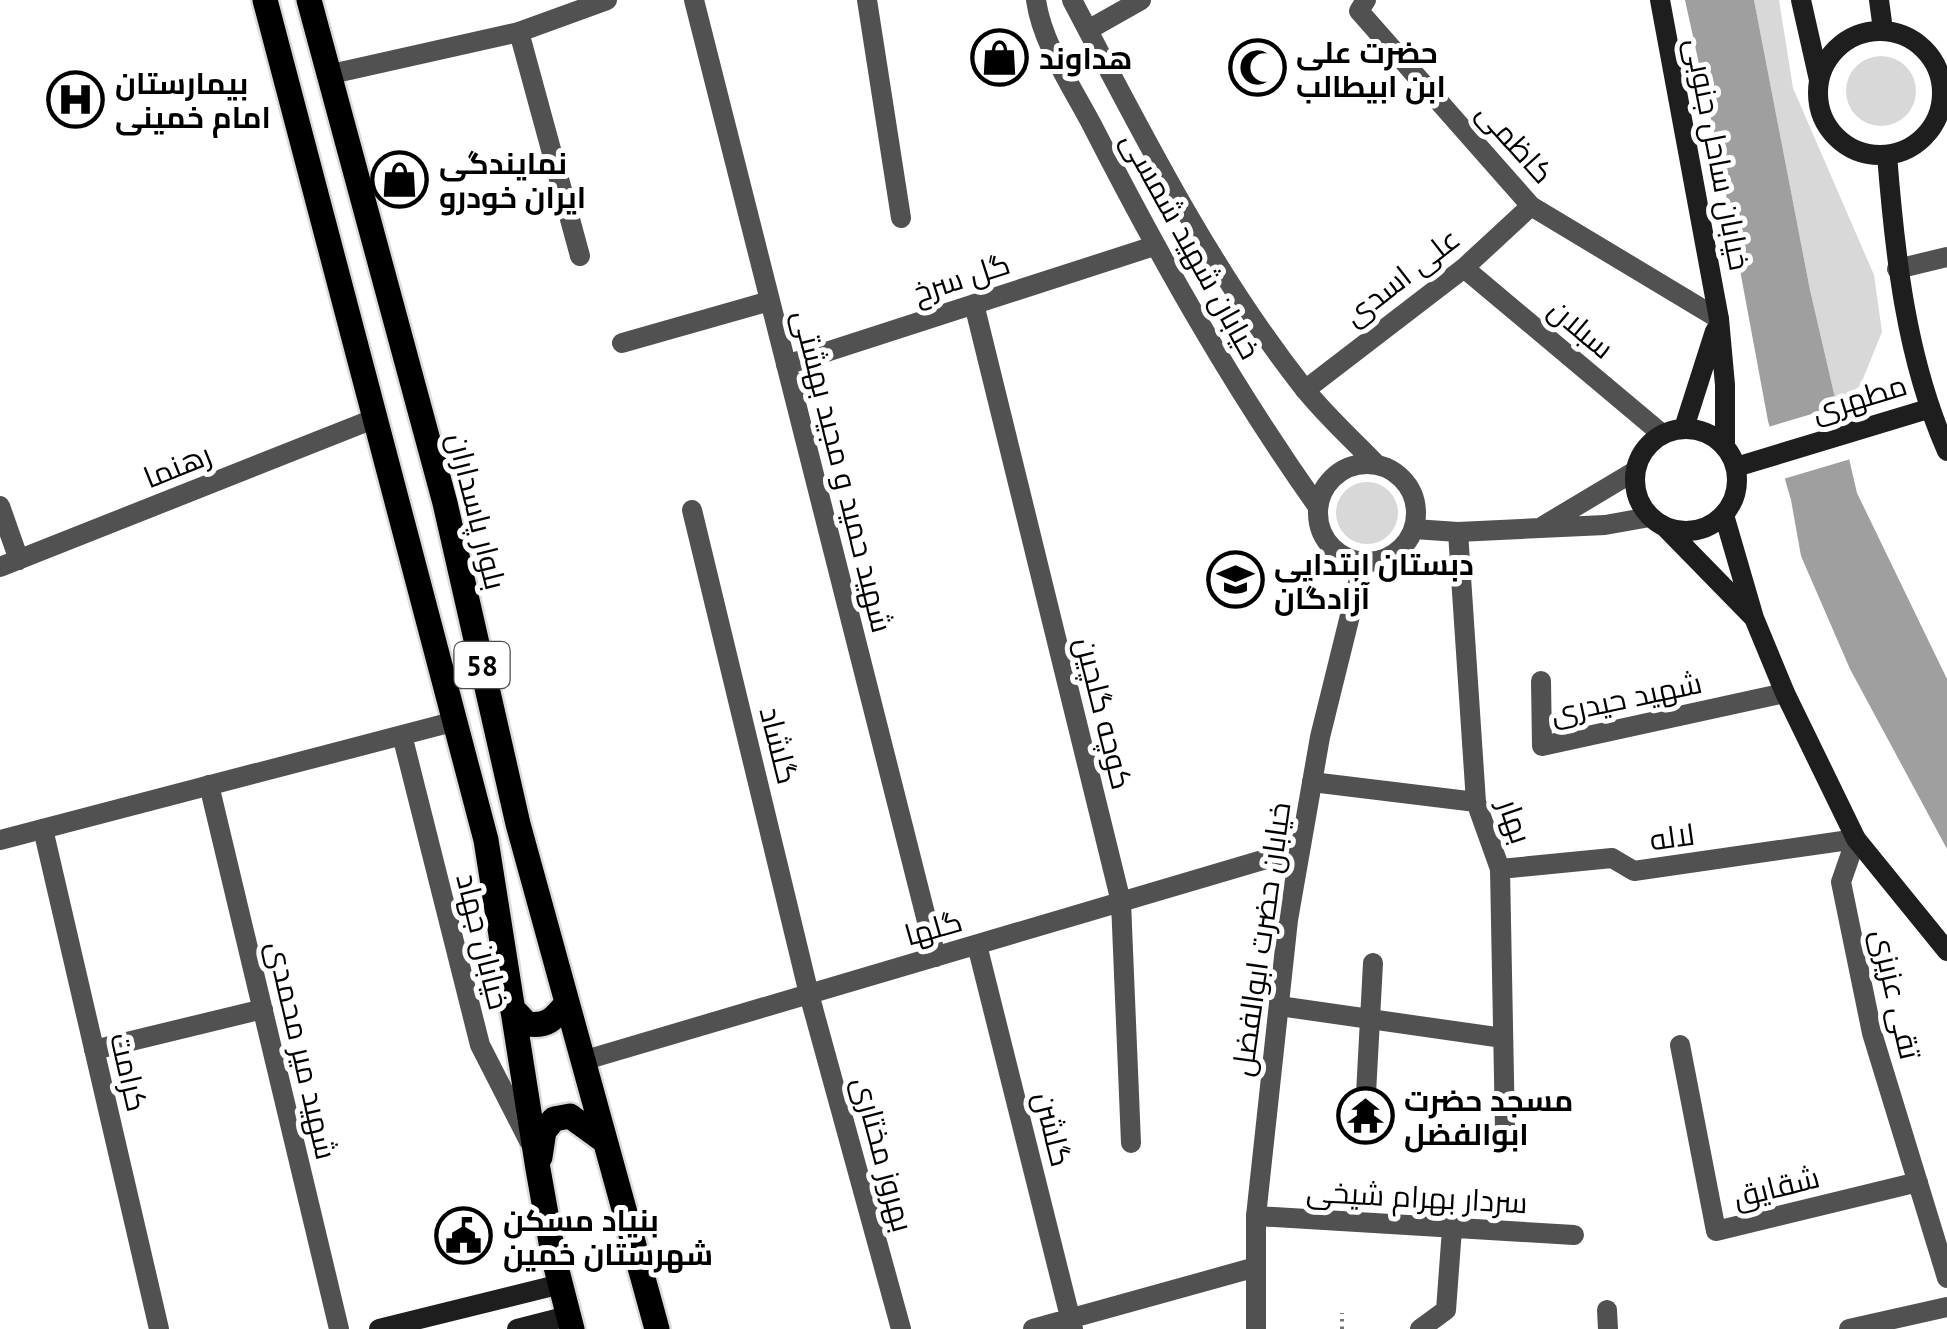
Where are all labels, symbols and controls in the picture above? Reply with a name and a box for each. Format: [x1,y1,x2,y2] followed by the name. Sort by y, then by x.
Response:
[970,27,1030,87] shop icon: هداوند
[1296,32,1446,105] place label: حضرت علی ابن ابیطالب
[1677,35,1761,273] street label: خیابان ساحل جنوبی
[1039,38,1132,77] place label: هداوند
[1227,38,1287,98] mosque icon: حضرت علی ابن ابیطالب
[115,63,271,138] place label: بیمارستان امام خمینی
[46,69,106,129] hospital icon: بیمارستان امام خمینی
[1469,93,1563,191] street label: کاظمی
[1113,124,1271,366] street label: خیابان شهید شمسی
[439,143,586,216] place label: نمایندگی ایران خودرو
[370,149,430,209] shop icon: نمایندگی ایران خودرو
[1335,218,1467,334] street label: علی اسدی
[907,243,1015,313] street label: گل سرخ
[1541,289,1623,367] street label: سبلان
[785,306,903,636] street label: شهید حمید و مجید بهشتی
[1807,364,1911,430] street label: مطهری
[439,429,516,594] street label: بلوار پاسداران
[137,434,217,496] street label: رهنما
[1274,544,1474,617] place label: دبستان ابتدایی آزادگان
[1205,550,1265,610] school or university icon: دبستان ابتدایی آزادگان
[1066,633,1143,793] street label: کوچه گلچین
[454,642,510,688] road number: 58
[1547,662,1705,732] street label: شهید حیدری
[752,702,808,788] street label: گلشاد
[1490,792,1542,848] street label: بهار
[1221,799,1299,1079] street label: خیابان حضرت ابوالفضل
[1647,814,1697,858] street label: لاله
[448,869,520,1013] street label: خیابان جهاد
[900,900,966,954] street label: گلها
[1863,925,1931,1063] street label: تقی عزیزی
[259,937,347,1163] street label: شهید میر محمدی
[102,1029,158,1115] street label: کرامت
[845,1072,923,1236] street label: بهروز مختاری
[1404,1080,1573,1153] place label: مسجد حضرت ابوالفضل
[1335,1086,1395,1146] temple icon: مسجد حضرت ابوالفضل
[1026,1088,1082,1170] street label: گلشن
[1729,1156,1823,1216] street label: شقایق
[1305,1171,1529,1223] street label: سردار بهرام شیخی
[503,1200,713,1273] place label: بنیاد مسکن شهرستان خمین
[434,1206,494,1266] public building icon: بنیاد مسکن شهرستان خمین

